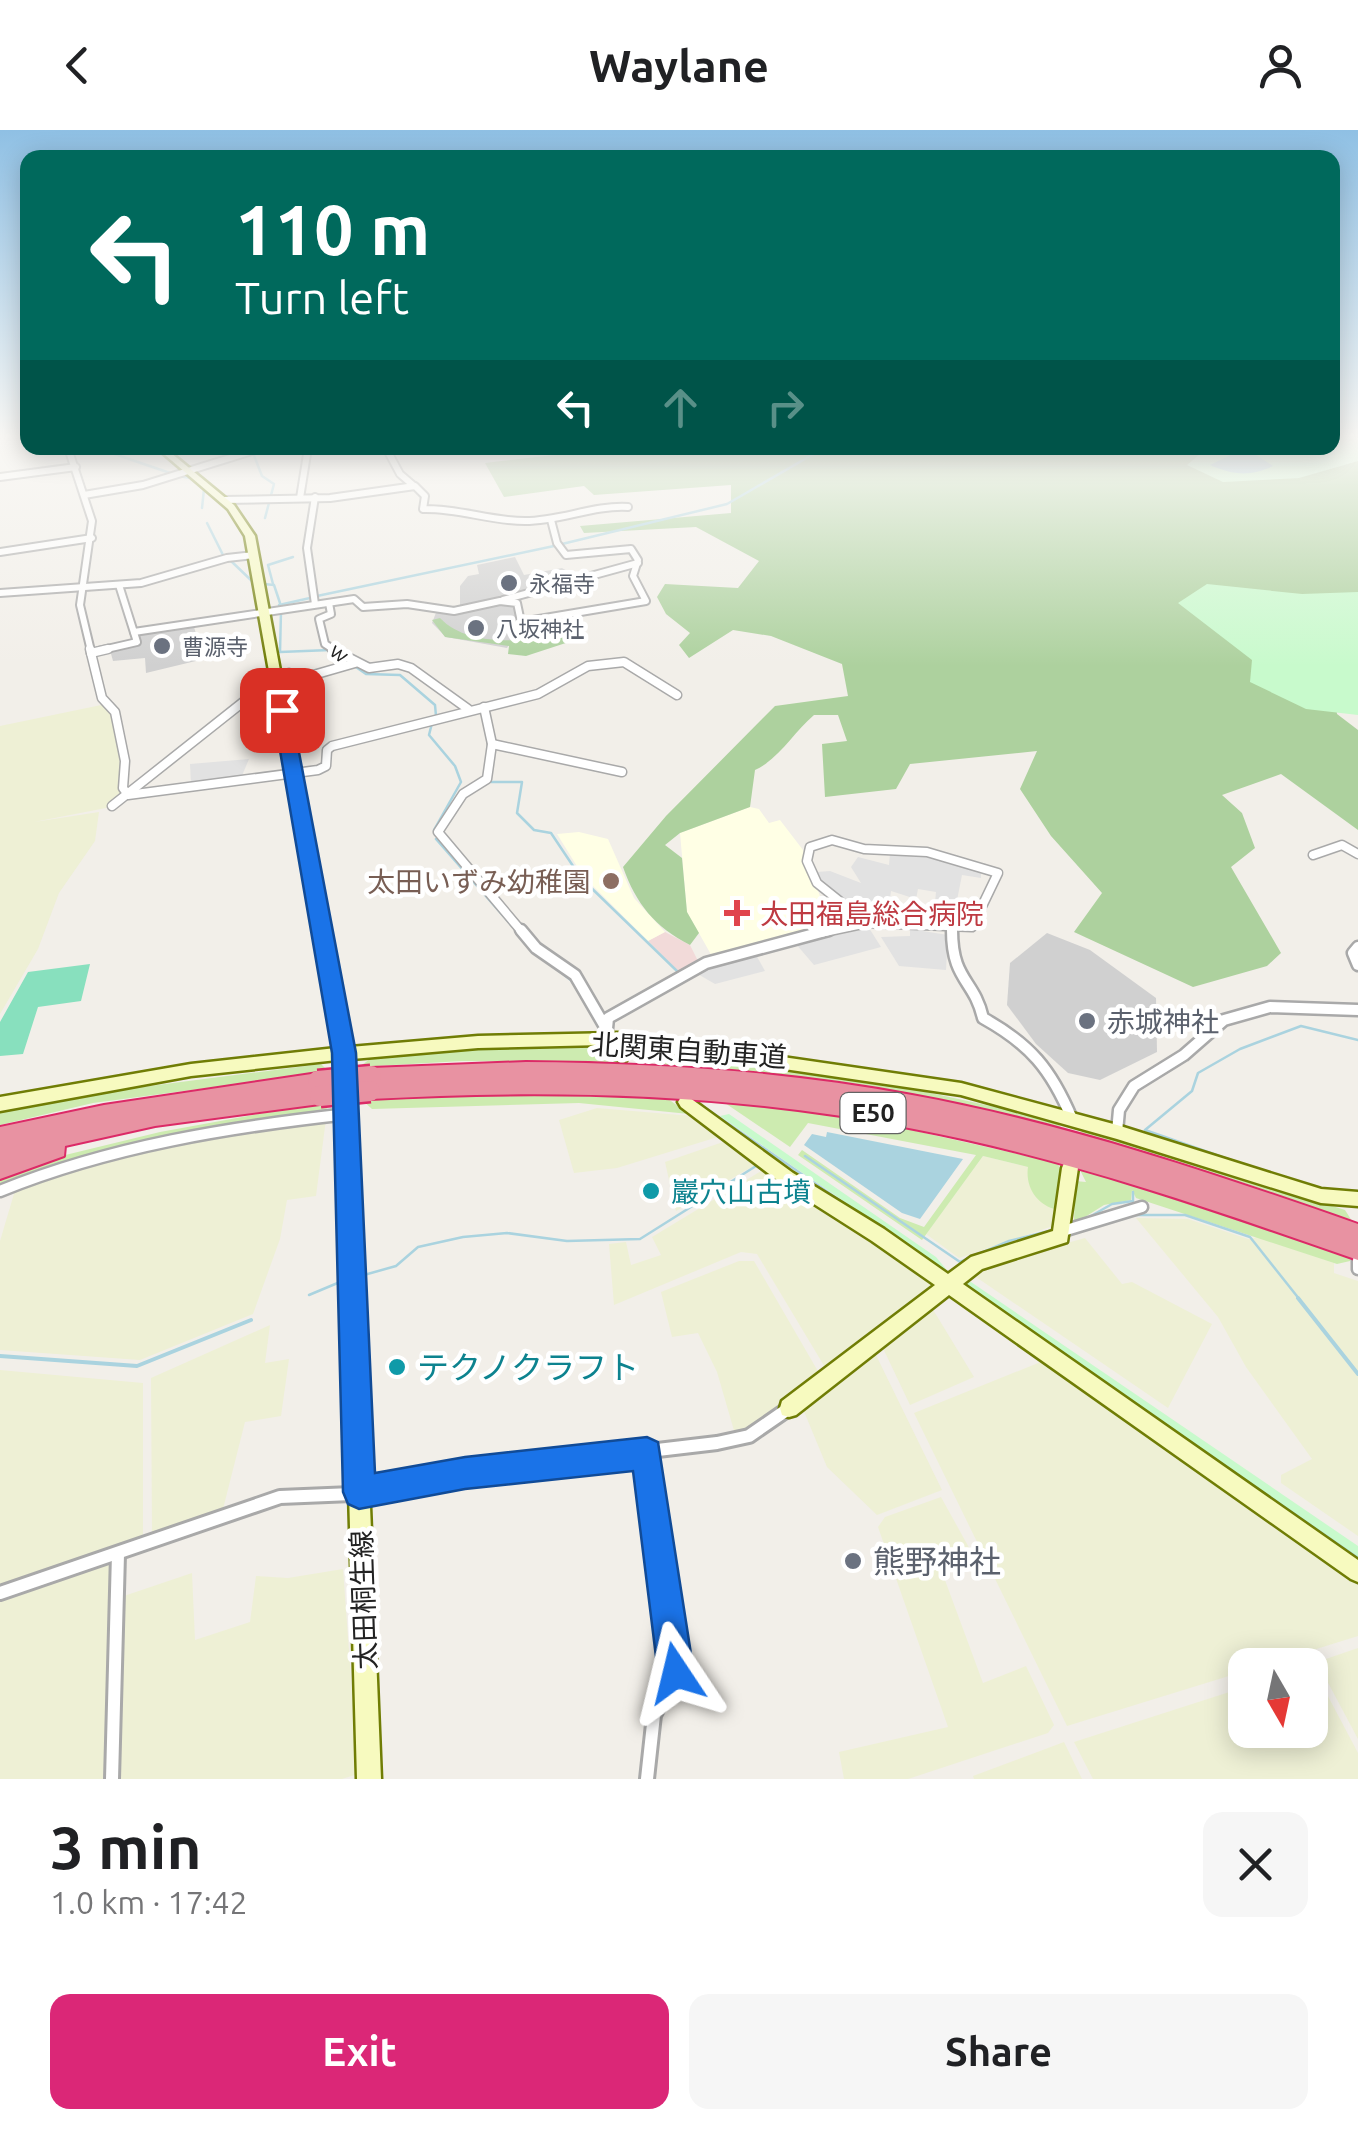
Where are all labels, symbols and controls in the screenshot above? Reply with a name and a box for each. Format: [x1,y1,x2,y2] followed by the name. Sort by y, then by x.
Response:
[50,38,105,93] icon: back
[1253,38,1308,93] icon: person
[589,40,769,91] text: Waylane
[70,190,200,320] icon: left
[235,190,430,268] text: 110 m
[235,272,409,323] text: Turn left
[548,380,603,435] icon: left
[653,380,708,435] icon: ahead
[758,380,813,435] icon: right
[529,571,595,596] place label: 永福寺
[498,572,520,594] marker: 永福寺
[496,616,584,641] place label: 八坂神社
[465,617,487,639] marker: 八坂神社
[182,634,248,659] place label: 曹源寺
[151,635,173,657] marker: 曹源寺
[326,637,354,667] street label: w
[240,668,325,753] pin
[255,683,310,738] icon: arrive
[367,866,591,897] place label: 太田いずみ幼稚園
[600,870,622,892] marker: 太田いずみ幼稚園
[760,898,984,929] place label: 太田福島総合病院
[724,900,750,926] marker: 太田福島総合病院
[1107,1006,1219,1037] place label: 赤城神社
[1076,1010,1098,1032] marker: 赤城神社
[590,1028,788,1072] street label: 北関東自動車道
[840,1093,906,1133] road number: E50
[671,1176,811,1207] place label: 巖穴山古墳
[640,1180,662,1202] marker: 巖穴山古墳
[417,1349,639,1385] place label: テクノクラフト
[386,1356,408,1378] marker: テクノクラフト
[345,1529,381,1671] street label: 太田桐生線
[873,1543,1001,1579] place label: 熊野神社
[842,1550,864,1572] marker: 熊野神社
[624,1621,728,1725] position arrow
[1228,1648,1328,1748] north arrow
[1228,1648,1328,1748] map controls
[1203,1812,1308,1917] button: close
[50,1813,202,1880] text: 3 min
[50,1884,248,1920] text: 1.0 km · 17:42
[50,1994,669,2109] button: Exit
[689,1994,1308,2109] button: Share

